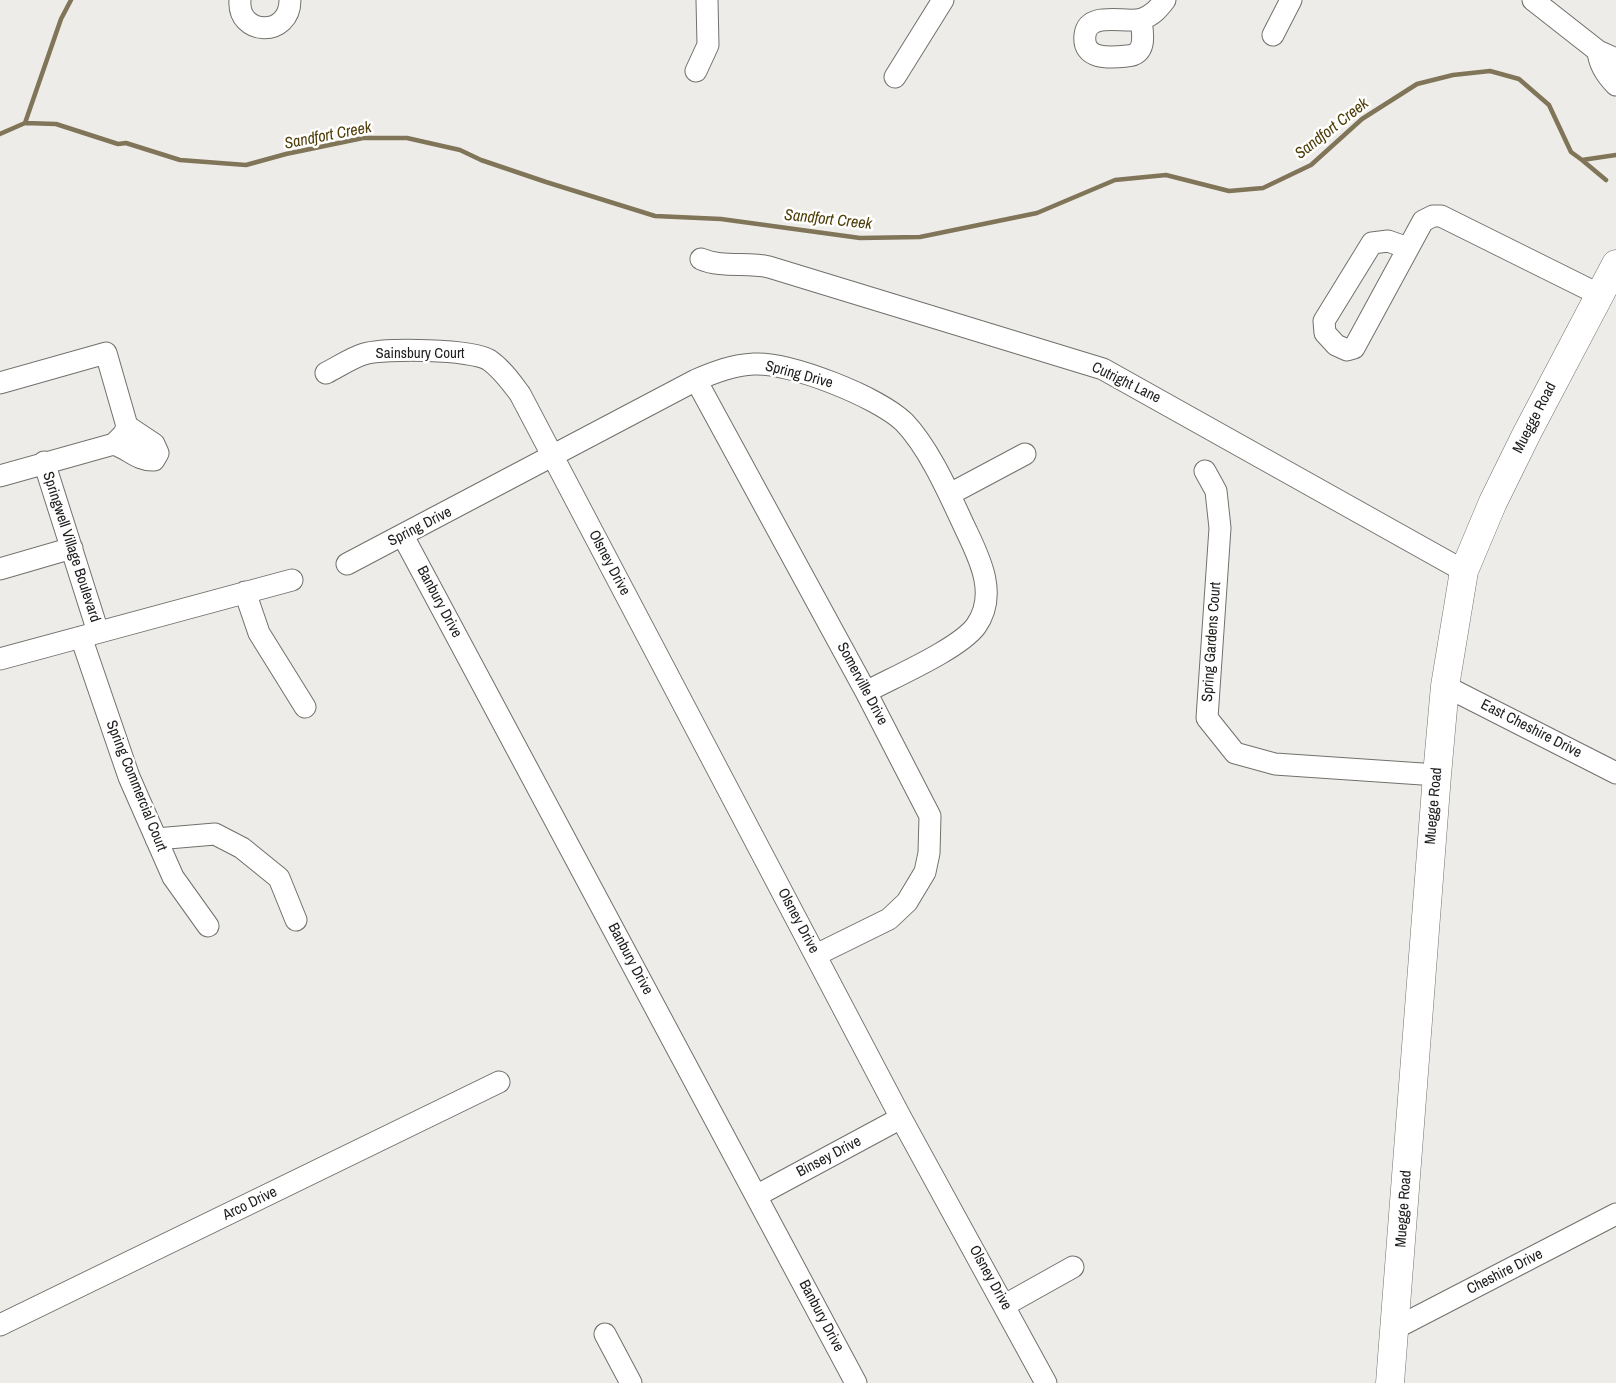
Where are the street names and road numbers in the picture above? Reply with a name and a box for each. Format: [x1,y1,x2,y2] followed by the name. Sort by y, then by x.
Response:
[376,345,464,363] street label: Sainsbury Court
[763,357,835,393] street label: Spring Drive
[1089,359,1163,407] street label: Cutright Lane
[1509,379,1561,457] street label: Muegge Road
[38,470,104,624] street label: Springwell Village Boulevard
[385,503,455,551] street label: Spring Drive
[584,527,634,599] street label: Olsney Drive
[413,563,465,641] street label: Banbury Drive
[1199,581,1225,703] street label: Spring Gardens Court
[833,640,891,728] street label: Somerville Drive
[1478,696,1584,762] street label: East Cheshire Drive
[102,718,170,854] street label: Spring Commercial Court
[1422,767,1446,845] street label: Muegge Road
[773,885,823,957] street label: Olsney Drive
[604,920,656,998] street label: Banbury Drive
[794,1133,864,1181] street label: Binsey Drive
[1392,1170,1416,1248] street label: Muegge Road
[220,1183,280,1225] street label: Arco Drive
[965,1243,1015,1313] street label: Olsney Drive
[1464,1245,1546,1299] street label: Cheshire Drive
[795,1277,847,1355] street label: Banbury Drive

